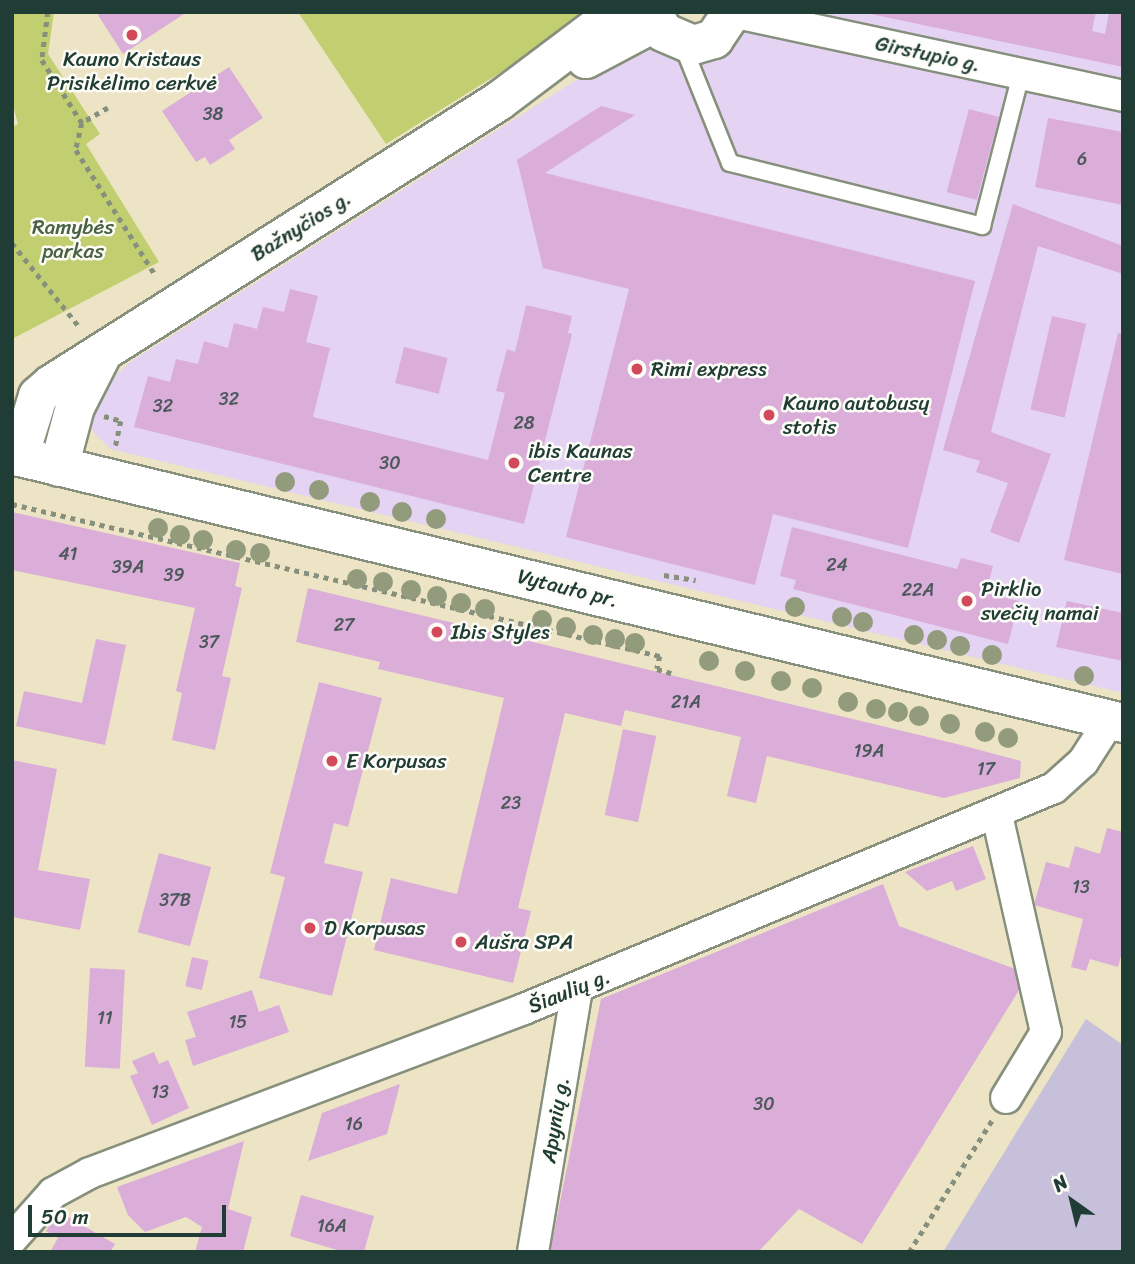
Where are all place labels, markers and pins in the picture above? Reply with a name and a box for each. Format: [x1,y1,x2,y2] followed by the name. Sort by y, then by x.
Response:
[124,27,140,43] marker: Kauno Kristaus Prisikėlimo cerkvė
[47,46,217,96] place label: Kauno Kristaus Prisikėlimo cerkvė
[651,356,768,382] place label: Rimi express
[629,361,645,377] marker: Rimi express
[783,390,928,440] place label: Kauno autobusų stotis
[761,407,777,423] marker: Kauno autobusų stotis
[528,438,632,488] place label: ibis Kaunas Centre
[506,455,522,471] marker: ibis Kaunas Centre
[981,576,1099,626] place label: Pirklio svečių namai
[959,593,975,609] marker: Pirklio svečių namai
[451,619,551,645] place label: Ibis Styles
[429,624,445,640] marker: Ibis Styles
[346,748,446,774] place label: E Korpusas
[324,753,340,769] marker: E Korpusas
[324,915,425,941] place label: D Korpusas
[302,920,318,936] marker: D Korpusas
[475,929,574,955] place label: Aušra SPA
[453,934,469,950] marker: Aušra SPA

